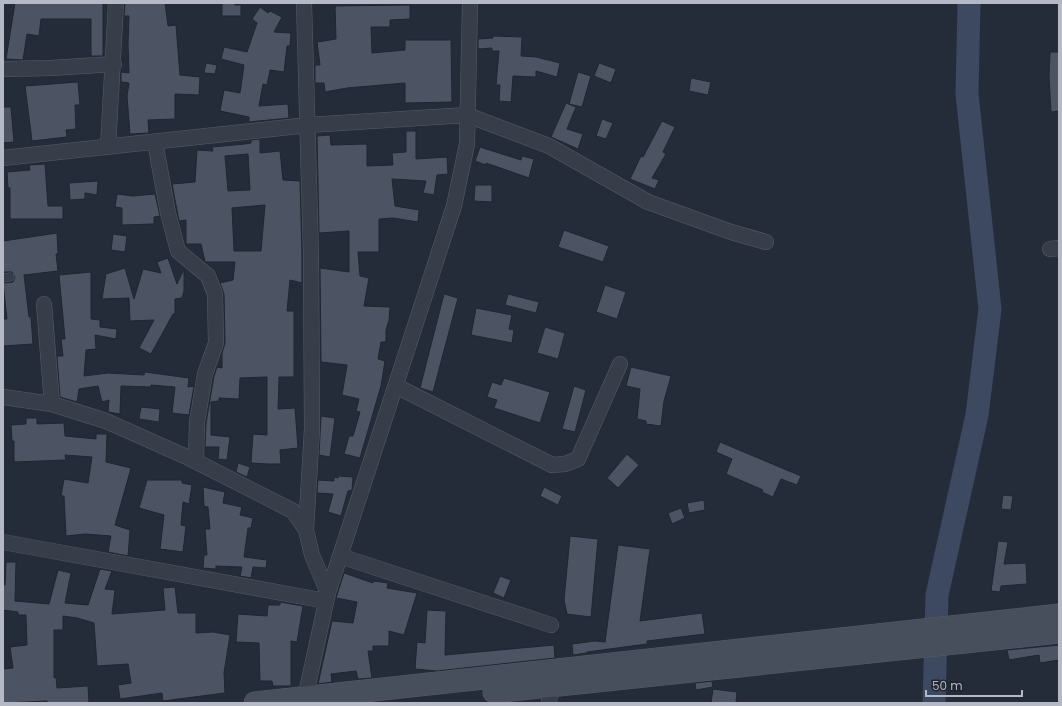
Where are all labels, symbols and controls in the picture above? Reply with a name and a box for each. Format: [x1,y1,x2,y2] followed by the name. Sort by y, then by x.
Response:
[926,672,1022,698] scale bar
[932,677,963,694] text: 50 m

